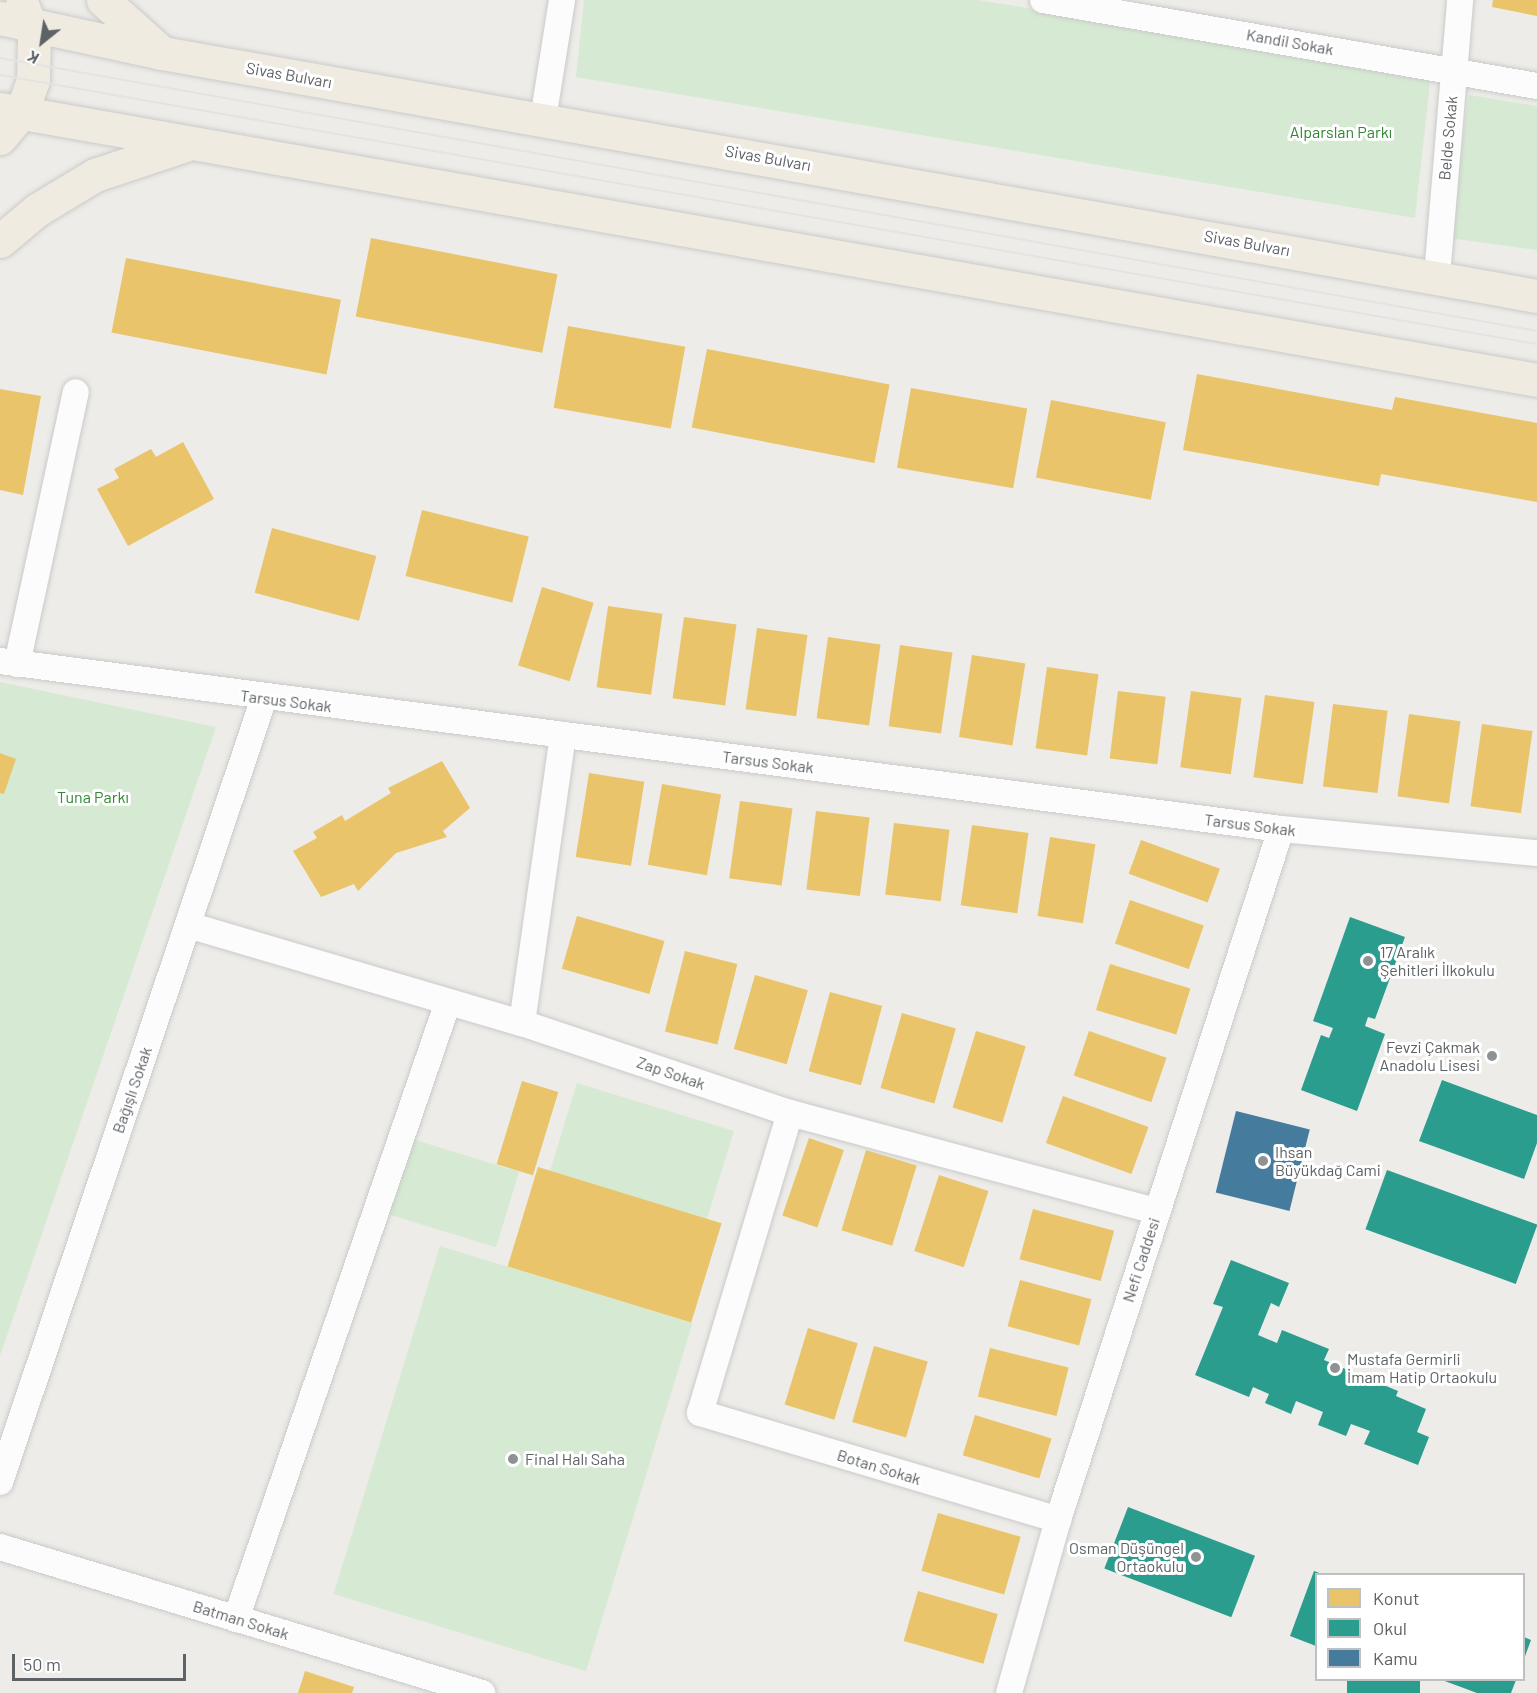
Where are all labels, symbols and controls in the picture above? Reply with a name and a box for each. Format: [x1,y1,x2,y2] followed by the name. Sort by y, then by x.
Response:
[12,12,72,72] north arrow
[1245,25,1335,59] street label: Kandil Sokak
[24,47,42,69] text: K
[245,58,333,92] street label: Sivas Bulvarı
[1435,95,1461,181] street label: Belde Sokak
[1290,122,1392,142] park label: Alparslan Parkı
[724,141,812,175] street label: Sivas Bulvarı
[1203,226,1291,260] street label: Sivas Bulvarı
[239,686,333,716] street label: Tarsus Sokak
[721,747,815,777] street label: Tarsus Sokak
[57,787,129,807] park label: Tuna Parkı
[1203,810,1297,840] street label: Tarsus Sokak
[1380,942,1495,980] place label: 17 Aralık Şehitleri İlkokulu
[1361,954,1375,968] marker: 17 Aralık Şehitleri İlkokulu
[1380,1037,1480,1075] place label: Fevzi Çakmak Anadolu Lisesi
[108,1044,156,1136] street label: Bağışlı Sokak
[1485,1049,1499,1063] marker: Fevzi Çakmak Anadolu Lisesi
[634,1052,708,1094] street label: Zap Sokak
[1275,1142,1381,1180] place label: Ihsan Büyükdağ Cami
[1256,1154,1270,1168] marker: Ihsan Büyükdağ Cami
[1118,1215,1164,1305] street label: Nefi Caddesi
[1347,1349,1497,1387] place label: Mustafa Germirli İmam Hatip Ortaokulu
[1328,1361,1342,1375] marker: Mustafa Germirli İmam Hatip Ortaokulu
[835,1445,923,1489] street label: Botan Sokak
[525,1449,625,1469] place label: Final Halı Saha
[506,1452,520,1466] marker: Final Halı Saha
[1069,1538,1184,1576] place label: Osman Düşüngel Ortaokulu
[1189,1550,1203,1564] marker: Osman Düşüngel Ortaokulu
[1315,1573,1525,1681] legend
[1373,1587,1419,1609] text: Konut
[191,1596,291,1644] street label: Batman Sokak
[1373,1617,1407,1639] text: Okul
[15,1642,189,1680] scale bar
[1373,1647,1418,1669] text: Kamu
[23,1653,61,1675] text: 50 m

